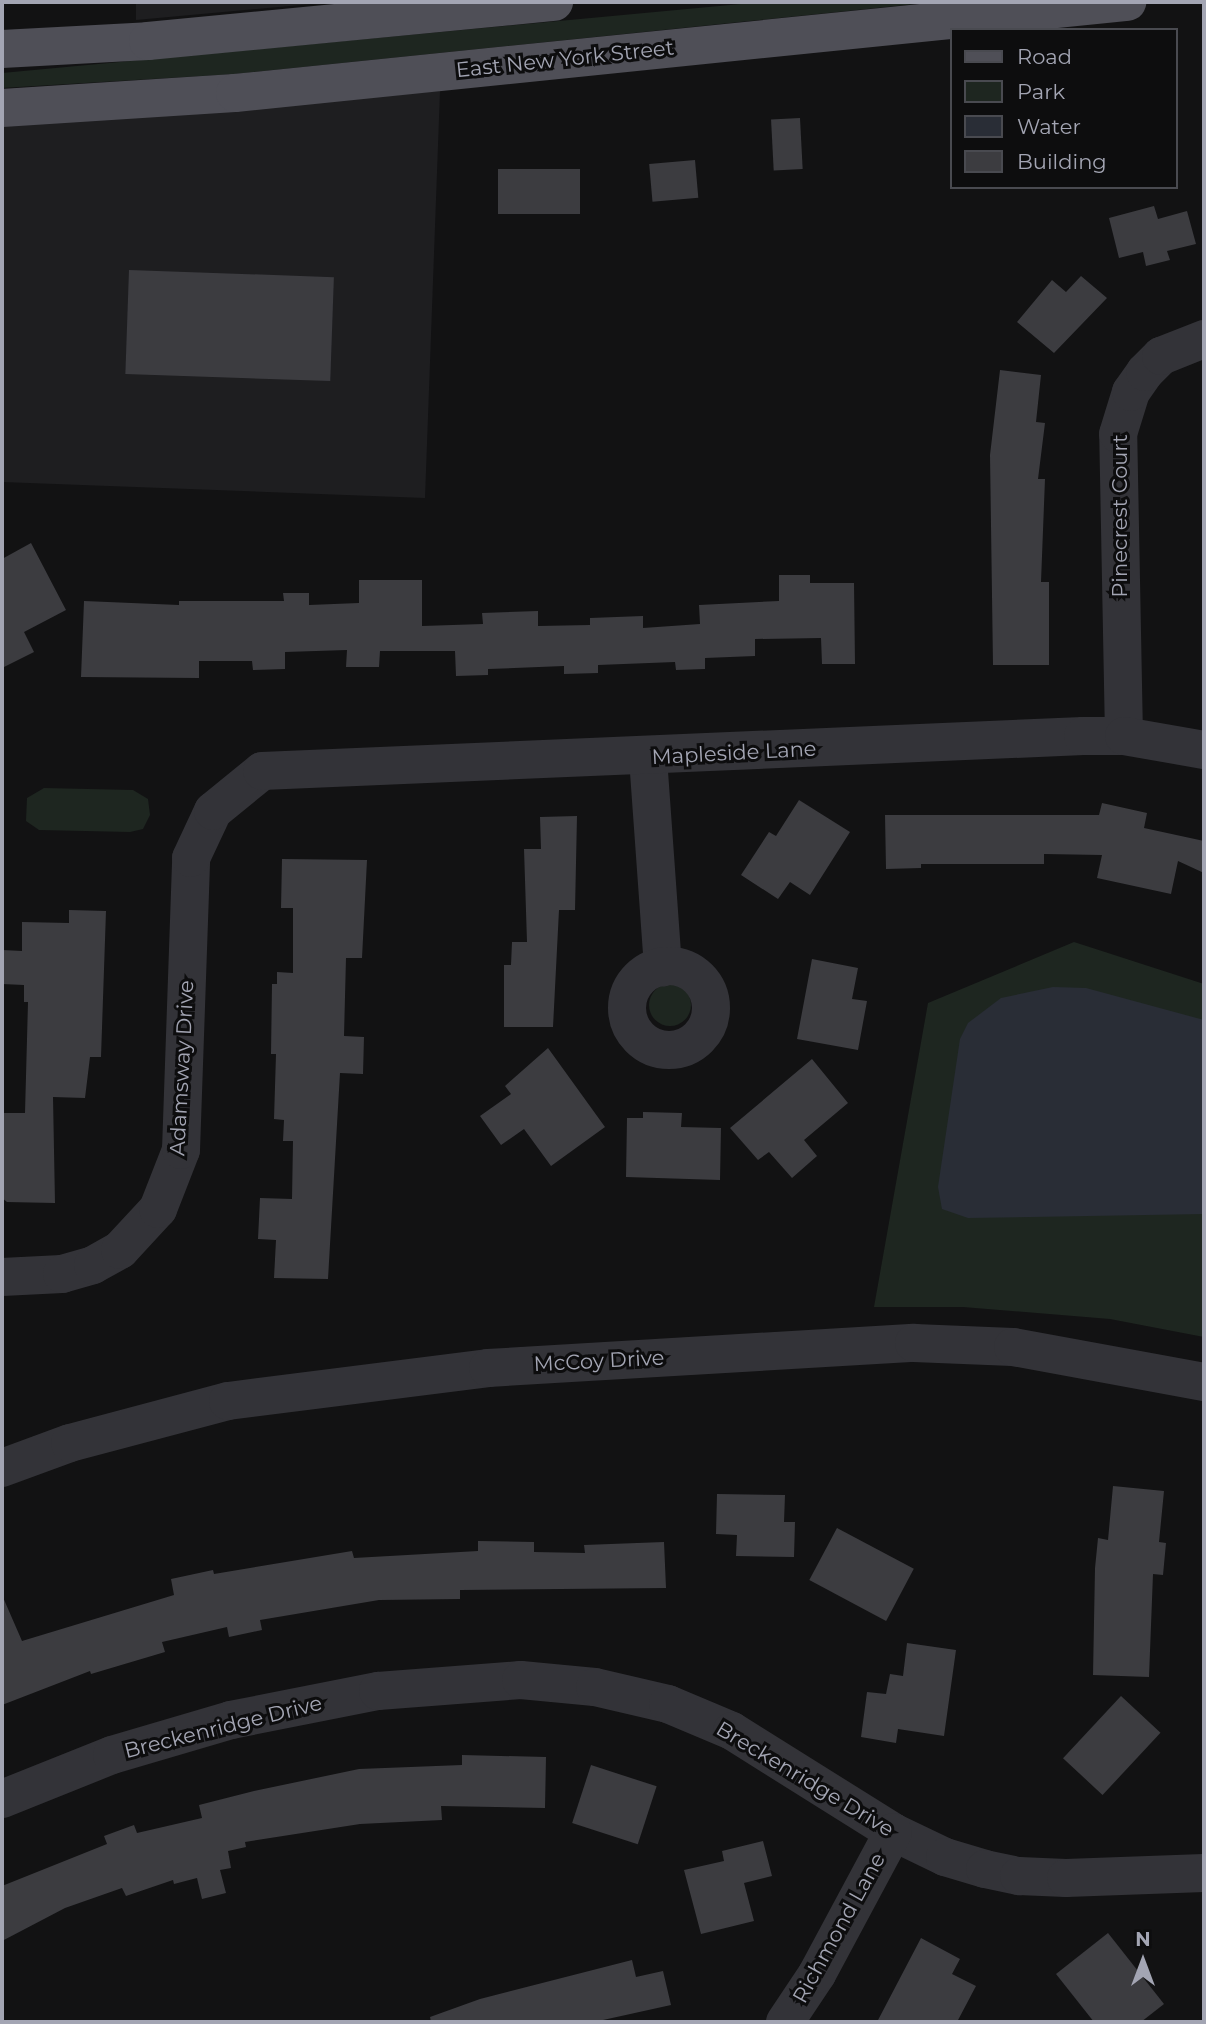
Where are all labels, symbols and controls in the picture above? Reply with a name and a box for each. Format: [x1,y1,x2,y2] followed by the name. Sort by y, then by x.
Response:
[950,28,1178,189] legend
[455,35,675,83] street label: East New York Street
[1017,44,1072,69] text: Road
[1017,79,1065,104] text: Park
[1017,114,1081,139] text: Water
[1017,149,1107,174] text: Building
[1107,434,1133,598] street label: Pinecrest Court
[651,736,817,770] street label: Mapleside Lane
[165,980,199,1156] street label: Adamsway Drive
[533,1345,665,1377] street label: McCoy Drive
[121,1690,325,1764] street label: Breckenridge Drive
[711,1716,899,1842] street label: Breckenridge Drive
[787,1849,891,2007] street label: Richmond Lane
[1108,1926,1178,1996] north arrow
[1135,1928,1151,1951] text: N

